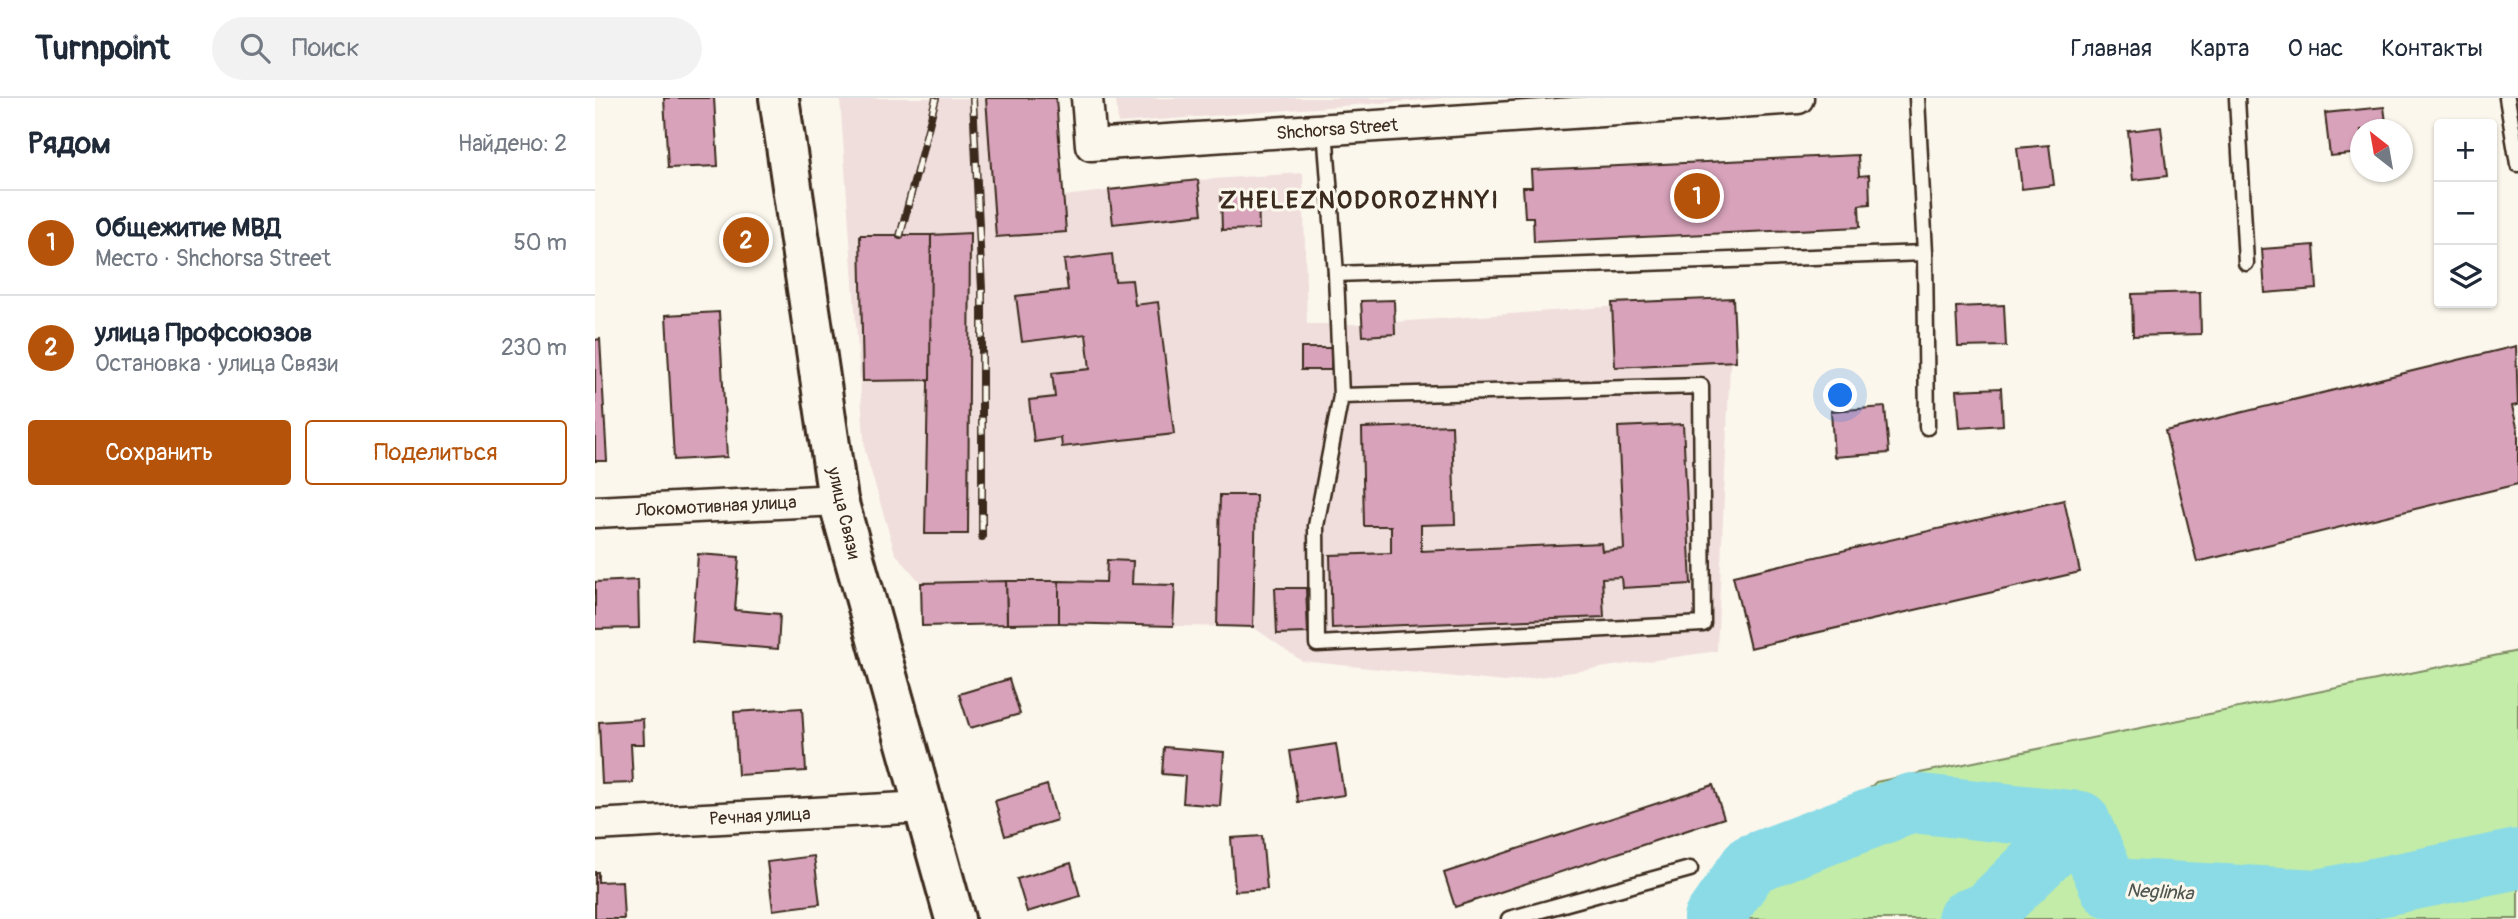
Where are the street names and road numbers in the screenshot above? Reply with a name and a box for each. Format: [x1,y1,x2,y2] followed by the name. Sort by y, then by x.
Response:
[1275,114,1399,145] street label: Shchorsa Street
[822,464,865,561] street label: улица Связи
[634,491,797,522] street label: Локомотивная улица
[709,802,811,831] street label: Речная улица

